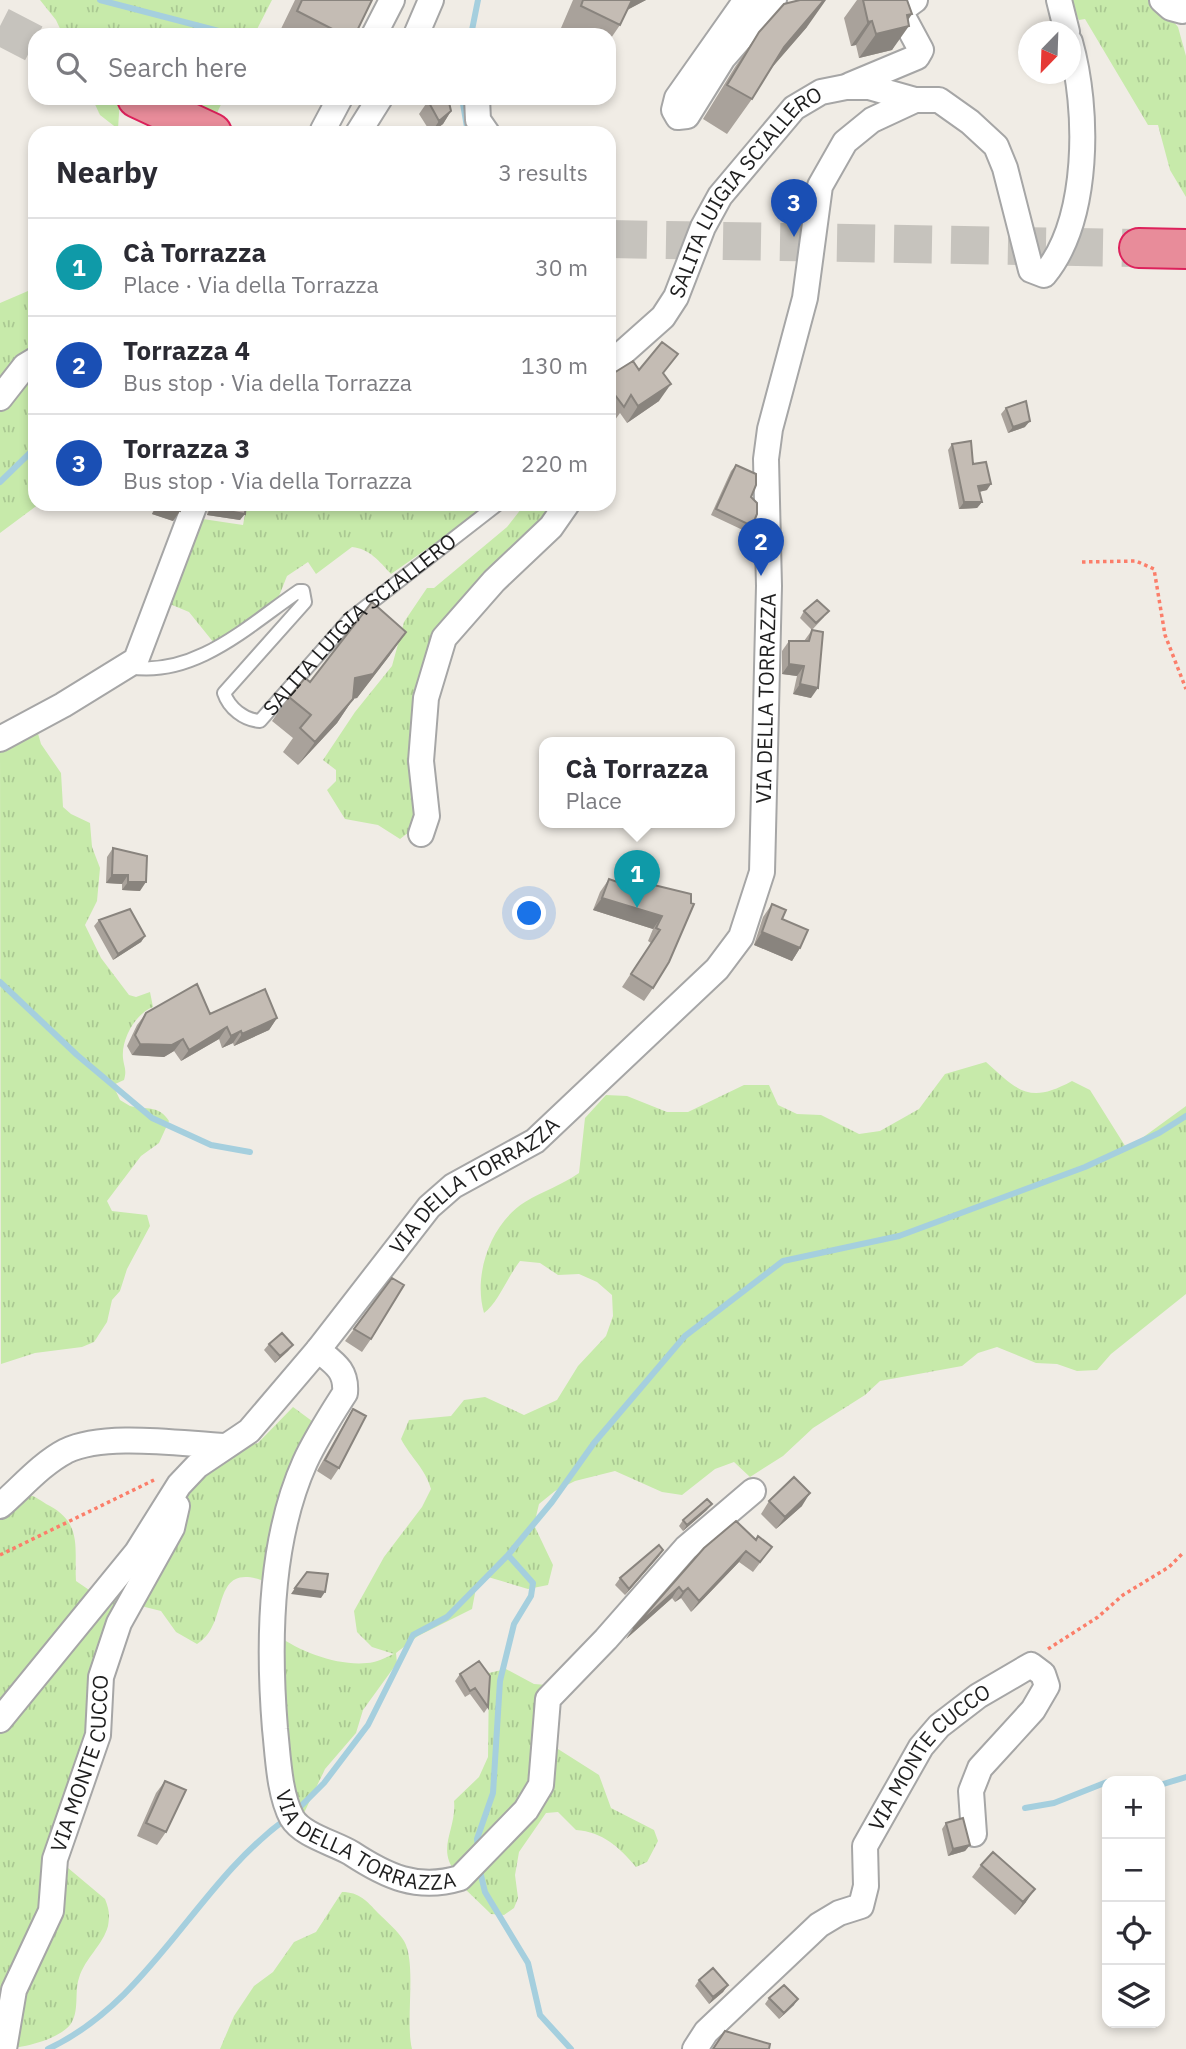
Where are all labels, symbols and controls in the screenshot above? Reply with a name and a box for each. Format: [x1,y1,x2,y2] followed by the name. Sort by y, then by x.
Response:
[1018,21,1081,84] north arrow
[28,28,616,105] search box
[52,48,90,86] icon: search
[108,50,247,84] text: Search here
[662,79,827,302] street label: SALITA LUIGIA SCIALLERO
[56,152,158,191] text: Nearby
[498,157,588,187] text: 3 results
[771,179,817,237] pin: 3
[123,235,266,269] text: Cà Torrazza
[72,252,86,282] text: 1
[535,252,588,282] text: 30 m
[123,269,379,299] text: Place · Via della Torrazza
[123,333,250,367] text: Torrazza 4
[72,350,86,380] text: 2
[521,350,588,380] text: 130 m
[123,367,412,397] text: Bus stop · Via della Torrazza
[123,431,250,465] text: Torrazza 3
[72,448,86,478] text: 3
[521,448,588,478] text: 220 m
[123,465,412,495] text: Bus stop · Via della Torrazza
[738,518,784,576] pin: 2
[256,527,462,721] street label: SALITA LUIGIA SCIALLERO
[749,593,782,804] street label: VIA DELLA TORRAZZA
[539,737,735,828] popup
[565,751,709,785] text: Cà Torrazza
[565,785,622,815] text: Place
[614,850,660,908] pin: 1
[512,896,546,930] your location
[383,1110,565,1260] street label: VIA DELLA TORRAZZA
[43,1674,114,1856] street label: VIA MONTE CUCCO
[861,1677,995,1836] street label: VIA MONTE CUCCO
[1102,1776,1165,2028] map controls
[1102,1776,1165,1839] button: +
[270,1787,458,1896] street label: VIA DELLA TORRAZZA
[1102,1839,1165,1902] button: −
[1102,1902,1165,1965] button: locate
[1102,1965,1165,2028] button: layers

